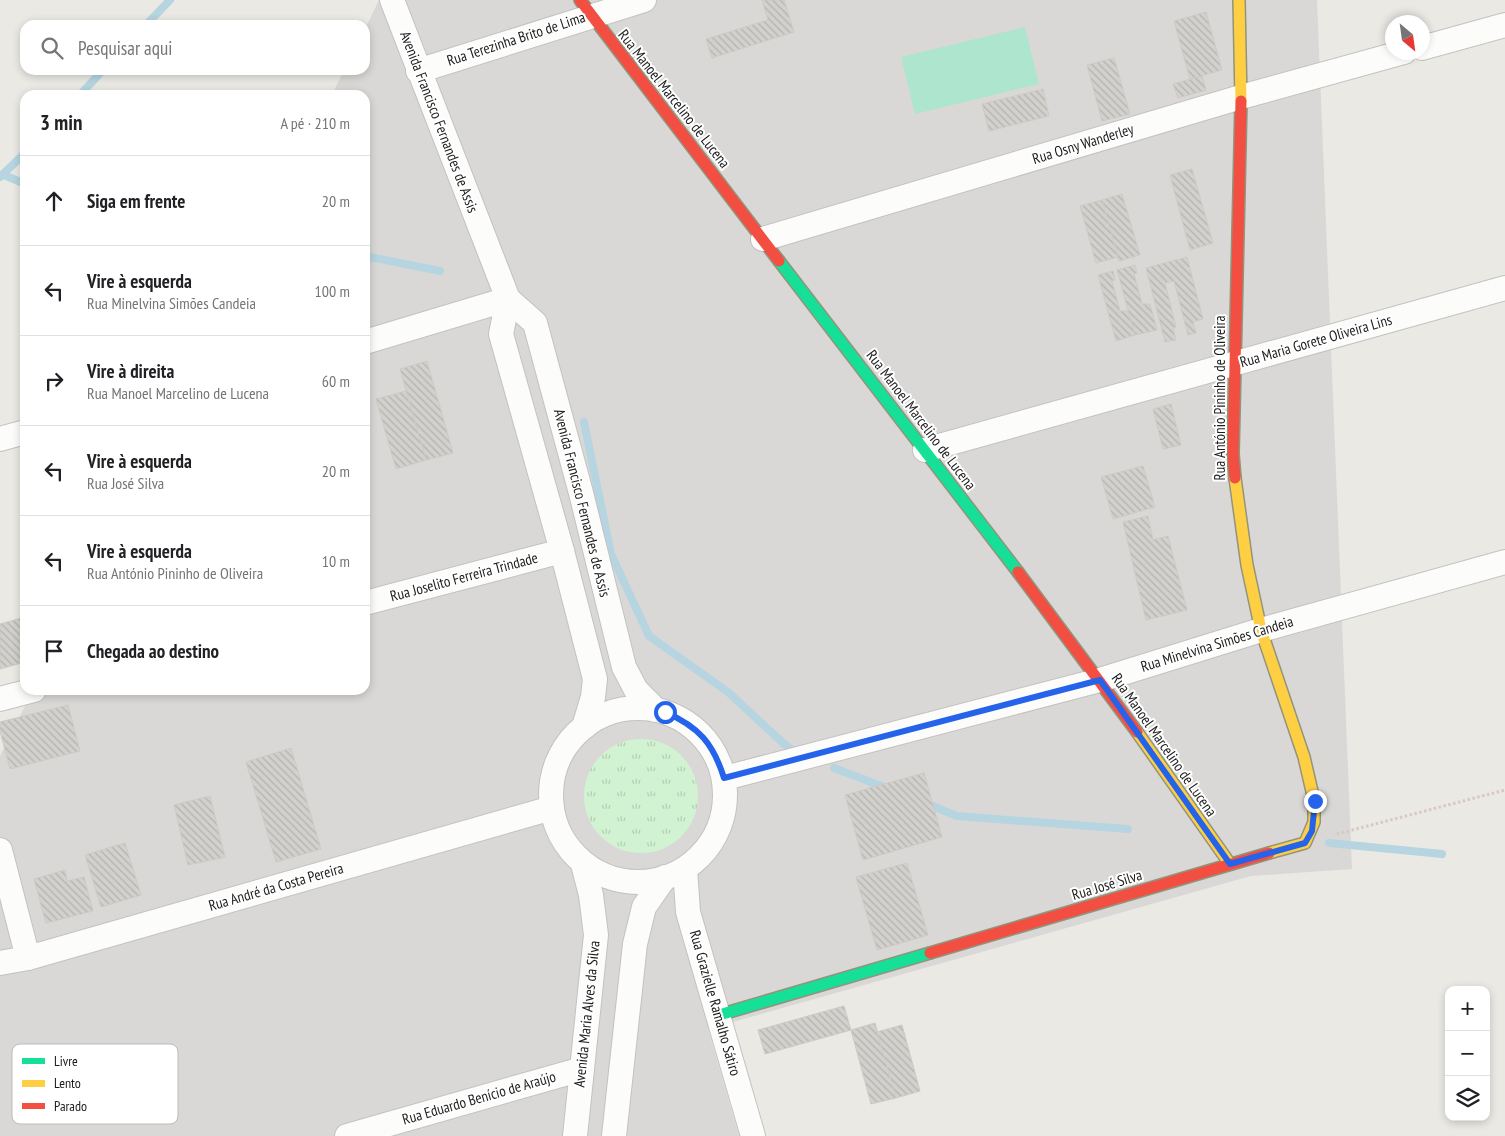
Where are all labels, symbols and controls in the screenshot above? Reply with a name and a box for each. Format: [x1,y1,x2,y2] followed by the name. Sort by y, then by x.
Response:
[444,7,587,70] street label: Rua Terezinha Brito de Lima
[1385,15,1430,60] north arrow
[20,20,370,75] search box
[614,26,734,172] street label: Rua Manoel Marcelino de Lucena
[396,28,483,215] street label: Avenida Francisco Fernandes de Assis
[38,34,66,62] icon: search
[78,36,172,60] text: Pesquisar aqui
[40,109,82,136] text: 3 min
[280,113,350,133] text: A pé · 210 m
[1030,119,1136,168] street label: Rua Osny Wanderley
[40,187,68,215] icon: ahead
[87,189,185,213] text: Siga em frente
[322,191,350,211] text: 20 m
[87,269,192,293] text: Vire à esquerda
[40,277,68,305] icon: left
[315,281,350,301] text: 100 m
[87,293,256,313] text: Rua Minelvina Simões Candeia
[1238,310,1394,371] street label: Rua Maria Gorete Oliveira Lins
[1210,315,1229,481] street label: Rua António Pininho de Oliveira
[862,346,980,494] street label: Rua Manoel Marcelino de Lucena
[87,359,174,383] text: Vire à direita
[40,367,68,395] icon: right
[322,371,350,391] text: 60 m
[87,383,269,403] text: Rua Manoel Marcelino de Lucena
[550,407,615,599] street label: Avenida Francisco Fernandes de Assis
[87,449,192,473] text: Vire à esquerda
[40,457,68,485] icon: left
[322,461,350,481] text: 20 m
[87,473,164,493] text: Rua José Silva
[87,539,192,563] text: Vire à esquerda
[40,547,68,575] icon: left
[388,548,540,605] street label: Rua Joselito Ferreira Trindade
[322,551,350,571] text: 10 m
[87,563,263,583] text: Rua António Pininho de Oliveira
[1138,611,1295,676] street label: Rua Minelvina Simões Candeia
[40,637,68,665] icon: arrive
[87,639,219,663] text: Chegada ao destino
[1108,669,1221,820] street label: Rua Manoel Marcelino de Lucena
[654,701,677,724] route start
[1304,790,1327,813] route end
[206,858,345,915] street label: Rua André da Costa Pereira
[1069,865,1144,904] street label: Rua José Silva
[686,928,745,1078] street label: Rua Grazielle Ramalho Sátiro
[569,940,604,1088] street label: Avenida Maria Alves da Silva
[1445,986,1490,1121] map controls
[1445,986,1490,1031] button: +
[1445,1031,1490,1076] button: −
[12,1044,178,1124] legend
[54,1052,78,1070] text: Livre
[400,1066,558,1129] street label: Rua Eduardo Benício de Araújo
[54,1074,81,1092] text: Lento
[1445,1076,1490,1121] button: layers
[54,1097,87,1115] text: Parado

